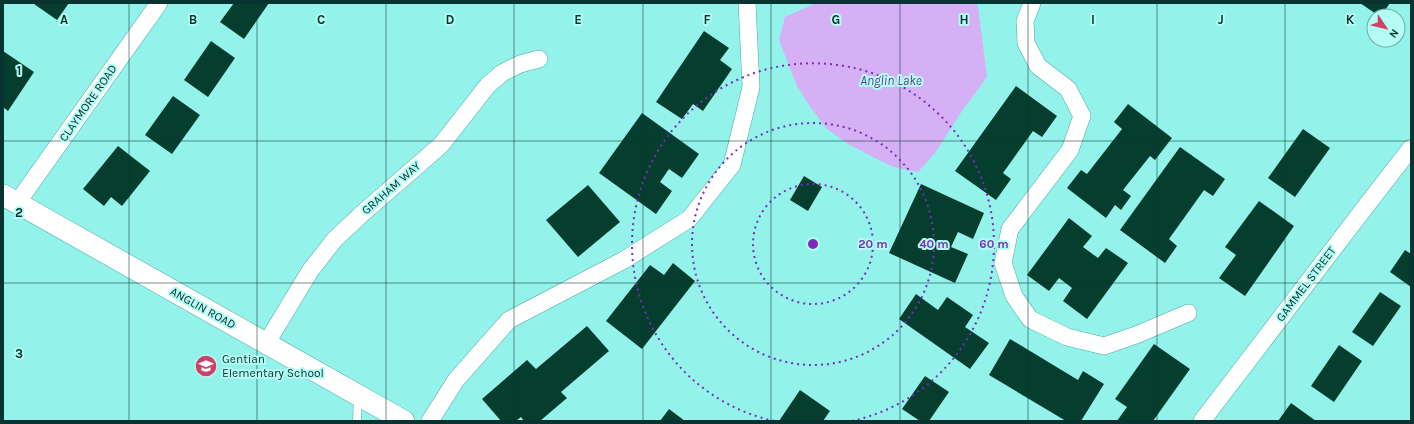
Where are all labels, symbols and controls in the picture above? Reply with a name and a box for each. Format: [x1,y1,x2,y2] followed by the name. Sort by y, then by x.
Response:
[1366,8,1406,48] north arrow
[60,12,68,27] text: A
[189,12,197,27] text: B
[317,12,325,27] text: C
[446,12,455,27] text: D
[574,12,582,27] text: E
[703,12,711,27] text: F
[832,12,840,27] text: G
[959,12,969,27] text: H
[1091,12,1095,27] text: I
[1218,12,1224,27] text: J
[1346,12,1355,27] text: K
[1386,26,1401,40] text: N
[56,62,120,144] street label: CLAYMORE ROAD
[17,63,21,78] text: 1
[860,73,922,88] water label: Anglin Lake
[359,158,424,217] street label: GRAHAM WAY
[15,205,23,220] text: 2
[806,237,820,251] centre of rings
[858,237,888,251] text: 20 m
[919,237,949,251] text: 40 m
[979,237,1009,251] text: 60 m
[1273,244,1339,324] street label: GAMMEL STREET
[168,284,238,332] street label: ANGLIN ROAD
[15,346,23,361] text: 3
[222,352,324,380] place label: Gentian Elementary School
[193,353,219,379] school or university icon: Gentian Elementary School

